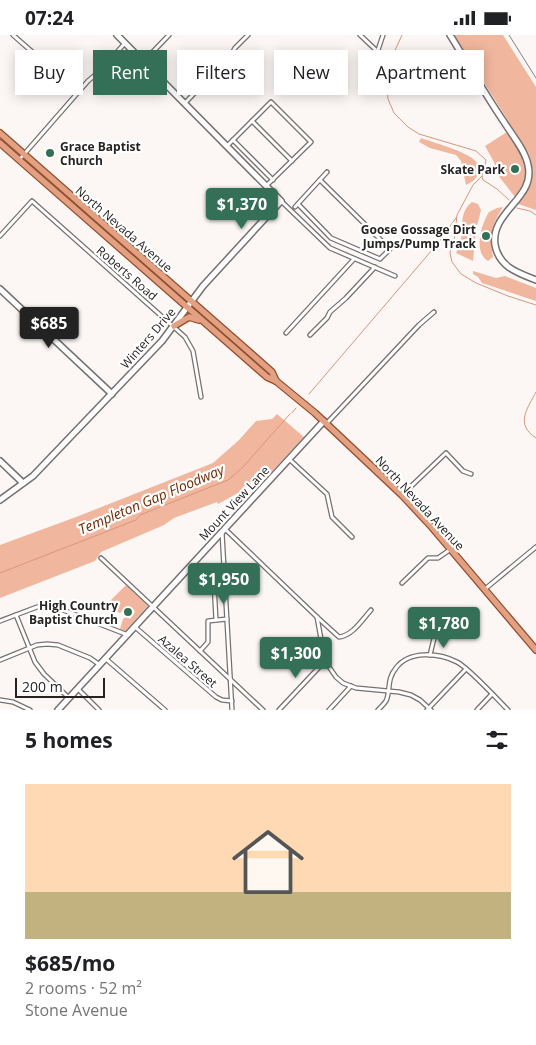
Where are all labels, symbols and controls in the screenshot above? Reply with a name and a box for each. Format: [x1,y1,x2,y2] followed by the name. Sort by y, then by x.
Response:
[25,5,74,31] text: 07:24
[15,50,83,95] chip: Buy
[93,50,167,95] chip: Rent
[177,50,264,95] chip: Filters
[274,50,348,95] chip: New
[358,50,484,95] chip: Apartment
[60,138,141,169] place label: Grace Baptist Church
[44,147,56,159] marker: Grace Baptist Church
[441,161,506,178] place label: Skate Park
[509,163,521,175] marker: Skate Park
[72,182,176,276] street label: North Nevada Avenue
[201,187,283,230] pin: $1,370
[217,193,267,215] text: $1,370
[361,221,477,252] place label: Goose Gossage Dirt Jumps/Pump Track
[480,230,492,242] marker: Goose Gossage Dirt Jumps/Pump Track
[93,242,161,304] street label: Roberts Road
[117,304,179,372] street label: Winters Drive
[19,307,79,349] pin: $685
[31,312,67,334] text: $685
[372,452,468,554] street label: North Nevada Avenue
[75,459,228,538] water label: Templeton Gap Floodway
[195,462,273,544] street label: Mount View Lane
[183,563,265,605] pin: $1,950
[199,568,249,590] text: $1,950
[29,597,118,628] place label: High Country Baptist Church
[122,606,134,618] marker: High Country Baptist Church
[403,607,485,649] pin: $1,780
[419,612,469,634] text: $1,780
[155,631,221,691] street label: Azalea Street
[255,637,337,679] pin: $1,300
[271,642,321,664] text: $1,300
[15,675,105,698] scale bar
[22,677,63,696] text: 200 m
[25,726,113,754] text: 5 homes
[483,726,511,754] icon: filters
[223,817,313,907] icon: home
[25,949,115,977] text: $685/mo
[25,977,142,999] text: 2 rooms · 52 m²
[25,999,128,1021] text: Stone Avenue

